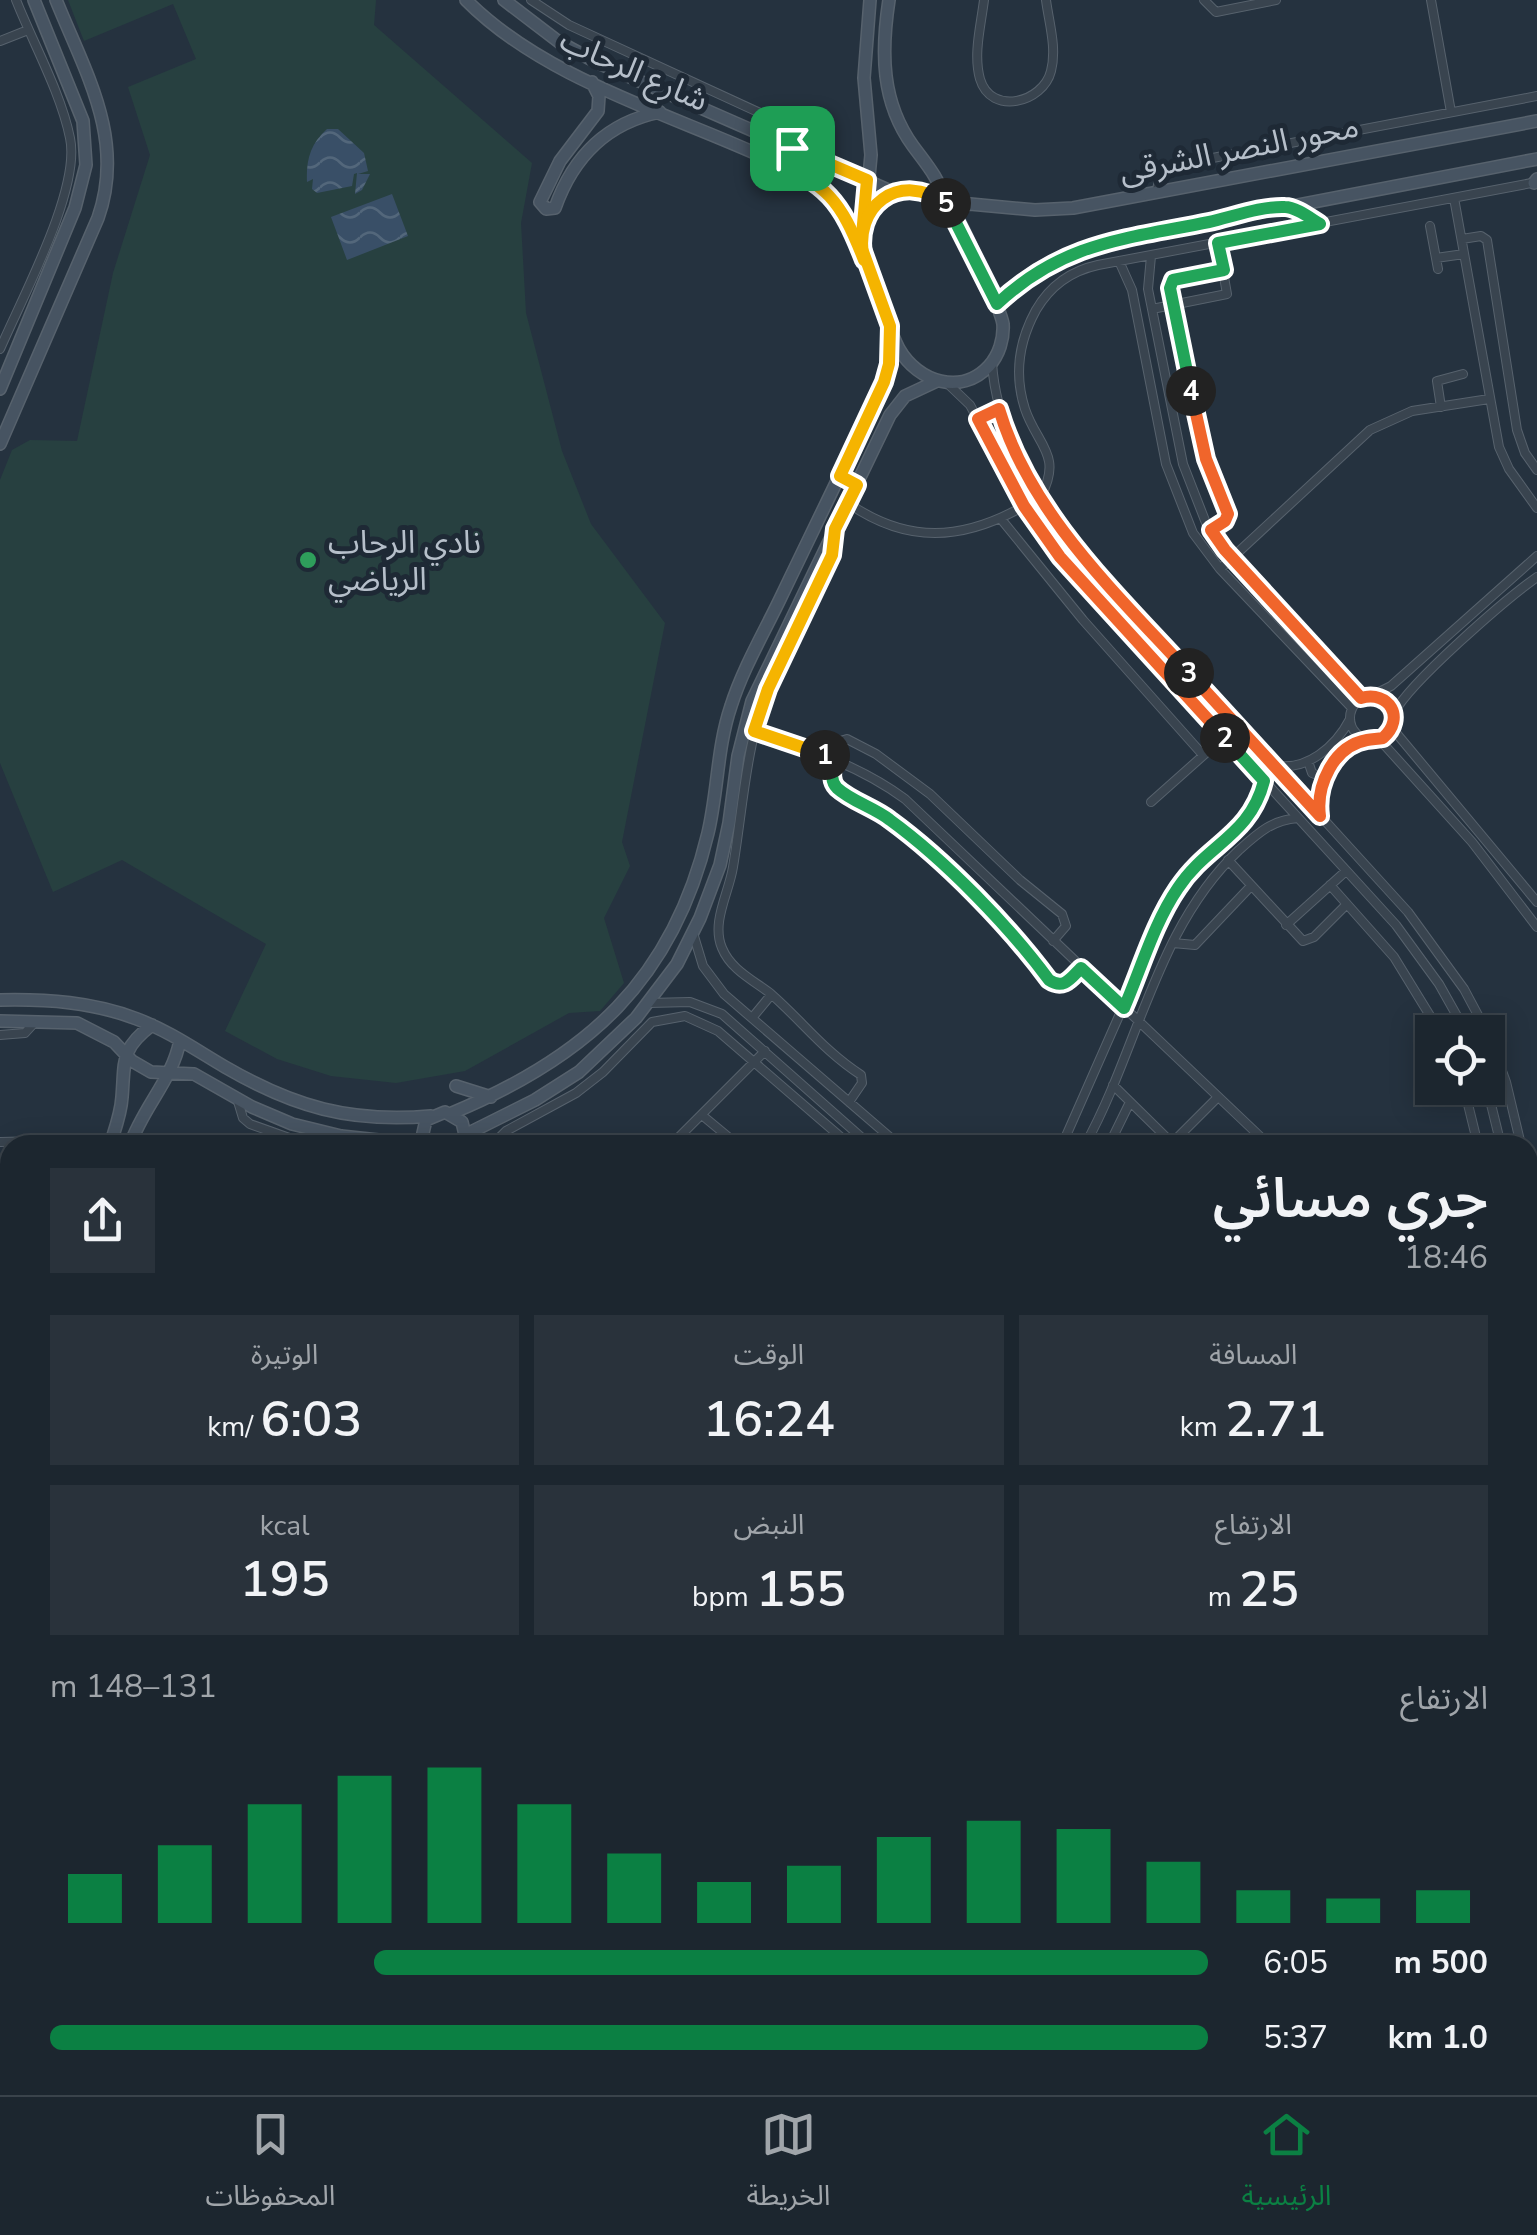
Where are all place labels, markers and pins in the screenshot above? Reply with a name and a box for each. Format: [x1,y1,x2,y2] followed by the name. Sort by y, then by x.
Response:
[750,106,835,191] pin
[921,178,971,228] pin: 5
[1166,366,1216,416] pin: 4
[328,521,481,603] place label: نادي الرحاب الرياضي
[297,549,319,571] marker: نادي الرحاب الرياضي
[1164,648,1214,698] pin: 3
[1200,713,1250,763] pin: 2
[800,730,850,780] pin: 1

